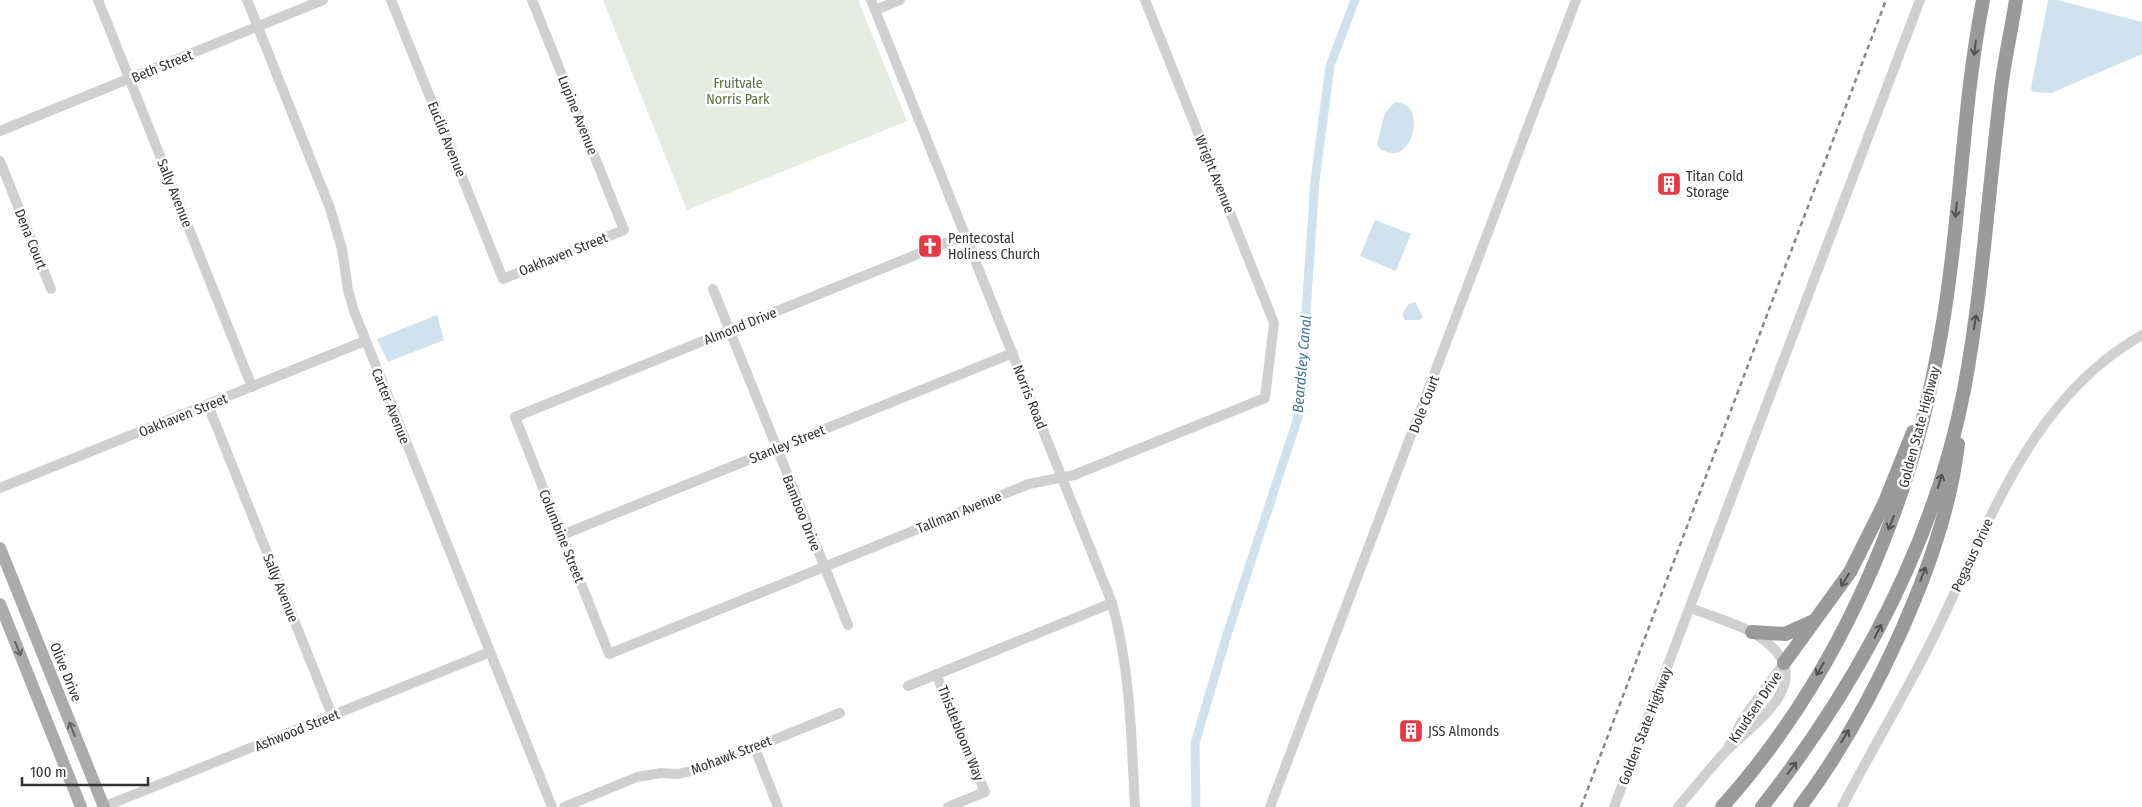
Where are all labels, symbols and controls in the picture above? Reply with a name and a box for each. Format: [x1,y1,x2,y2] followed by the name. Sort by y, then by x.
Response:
[1970,40,1980,56] one-way arrow
[129,46,196,86] street label: Beth Street
[554,73,601,157] street label: Lupine Avenue
[706,75,770,108] park label: Fruitvale Norris Park
[424,99,469,179] street label: Euclid Avenue
[1191,133,1238,216] street label: Wright Avenue
[153,156,196,230] street label: Sally Avenue
[1686,168,1743,201] place label: Titan Cold Storage
[1656,171,1682,197] building icon: Titan Cold Storage
[1951,201,1961,217] one-way arrow
[11,207,50,272] street label: Dena Court
[516,229,610,280] street label: Oakhaven Street
[948,230,1040,263] place label: Pentecostal Holiness Church
[917,233,943,259] church icon: Pentecostal Holiness Church
[701,304,779,349] street label: Almond Drive
[1289,314,1315,413] water label: Beardsley Canal
[1971,315,1981,331] one-way arrow
[1009,363,1050,432] street label: Norris Road
[1895,364,1944,490] street label: Golden State Highway
[368,366,413,447] street label: Carter Avenue
[1406,373,1443,435] street label: Dole Court
[136,390,230,441] street label: Oakhaven Street
[747,421,828,467] street label: Stanley Street
[779,473,825,554] street label: Bamboo Drive
[1935,473,1945,489] one-way arrow
[535,487,588,586] street label: Columbine Street
[914,488,1004,537] street label: Tallman Avenue
[1886,515,1896,530] one-way arrow
[1948,516,1997,595] street label: Pegasus Drive
[259,551,302,625] street label: Sally Avenue
[1919,567,1928,583] one-way arrow
[1840,572,1850,586] one-way arrow
[1874,624,1883,639] one-way arrow
[46,640,85,704] street label: Olive Drive
[14,641,23,656] one-way arrow
[1815,661,1825,675] one-way arrow
[1615,664,1676,787] street label: Golden State Highway
[1725,668,1786,746] street label: Knudsen Drive
[934,683,988,784] street label: Thistlebloom Way
[252,706,342,755] street label: Ashwood Street
[1398,718,1424,744] building icon: JSS Almonds
[67,722,77,737] one-way arrow
[1428,723,1499,740] place label: JSS Almonds
[1841,730,1851,744] one-way arrow
[688,732,774,779] street label: Mohawk Street
[22,754,149,786] scale bar
[1786,762,1797,775] one-way arrow
[30,763,67,781] text: 100 m

